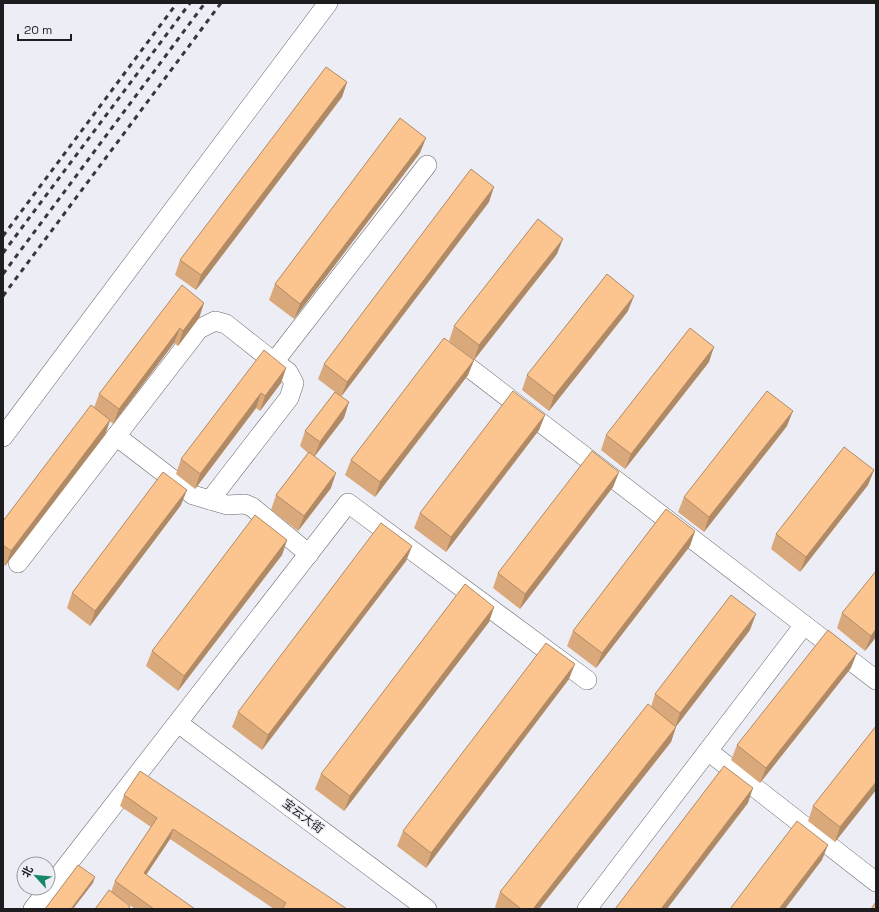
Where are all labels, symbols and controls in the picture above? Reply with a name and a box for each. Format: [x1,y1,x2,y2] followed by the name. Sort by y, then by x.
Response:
[18,16,71,42] scale bar
[24,22,52,38] text: 20 m
[279,795,327,837] street label: 宝云大街
[16,856,56,896] north arrow
[18,863,36,880] text: 北

